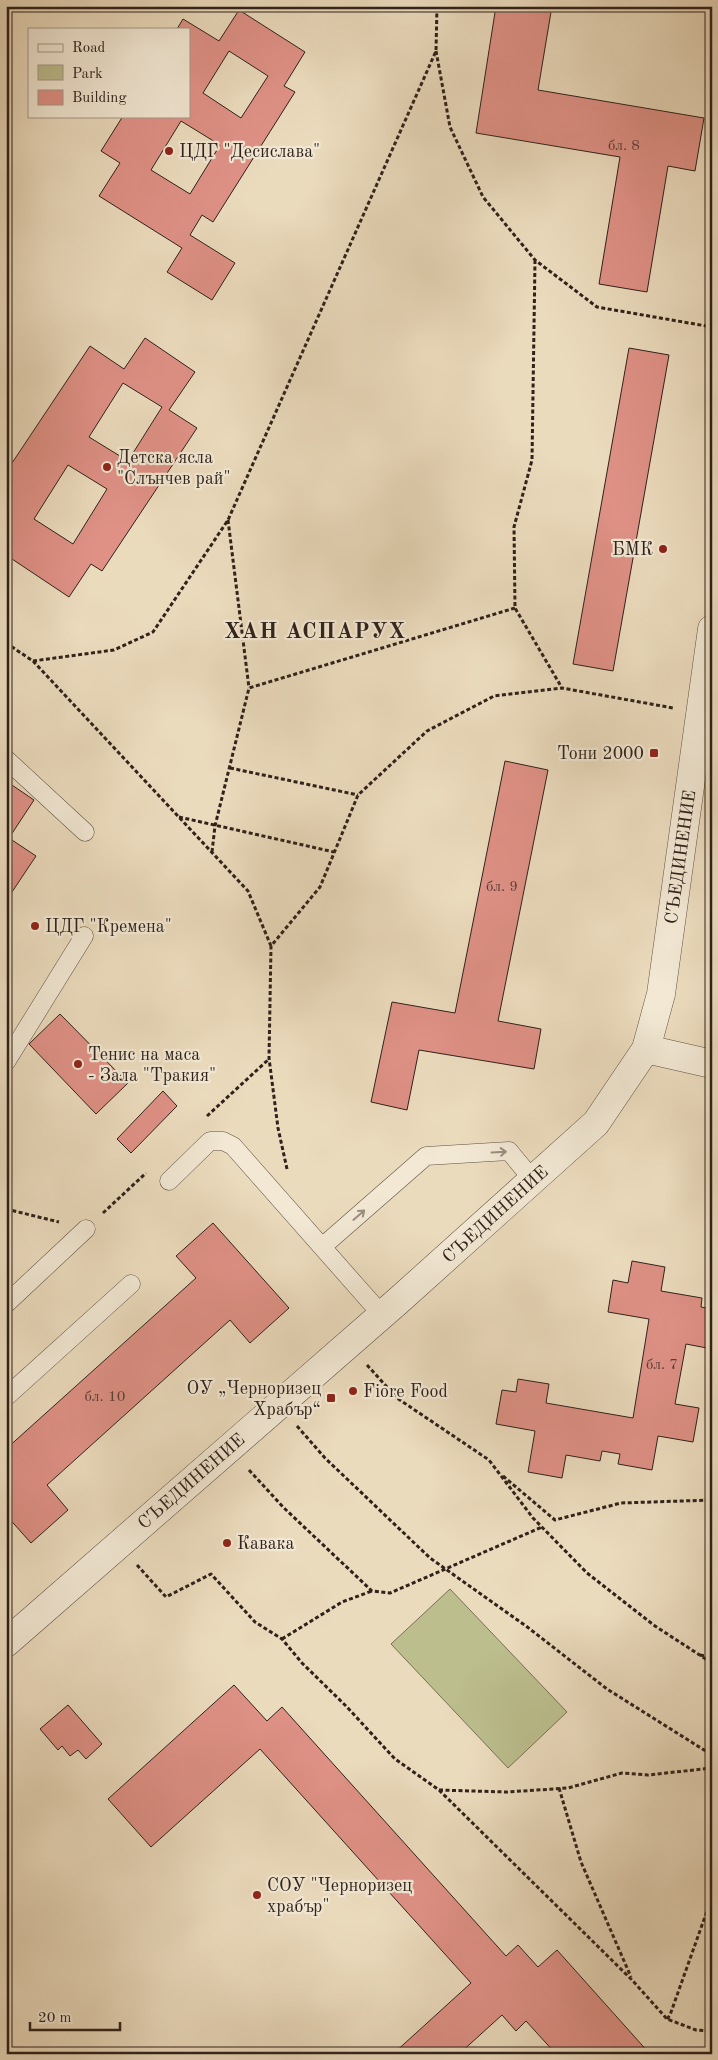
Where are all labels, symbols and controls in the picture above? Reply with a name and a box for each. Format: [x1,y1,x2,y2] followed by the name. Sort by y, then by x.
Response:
[28,28,190,118] legend
[72,41,106,56] text: Road
[72,67,103,82] text: Park
[72,91,127,106] text: Building
[608,139,640,154] house number: бл. 8
[179,143,320,161] place label: ЦДГ "Десислава"
[163,145,175,157] marker: ЦДГ "Десислава"
[117,449,231,488] place label: Детска ясла "Слънчев рай"
[101,461,113,473] marker: Детска ясла "Слънчев рай"
[612,541,653,559] place label: БМК
[657,543,669,555] marker: БМК
[224,621,406,643] district label: ХАН АСПАРУХ
[557,745,644,763] place label: Тони 2000
[648,747,660,759] marker: Тони 2000
[663,789,699,925] street label: СЪЕДИНЕНИЕ
[486,880,518,895] house number: бл. 9
[45,918,172,936] place label: ЦДГ "Кремена"
[29,920,41,932] marker: ЦДГ "Кремена"
[88,1046,216,1085] place label: Тенис на маса - Зала "Тракия"
[72,1058,84,1070] marker: Тенис на маса - Зала "Тракия"
[491,1147,507,1156] one-way arrow
[439,1163,552,1267] street label: СЪЕДИНЕНИЕ
[352,1209,365,1220] one-way arrow
[646,1358,678,1373] house number: бл. 7
[187,1380,321,1419] place label: ОУ „Черноризец Храбър“
[363,1383,448,1401] place label: Fiore Food
[347,1385,359,1397] marker: Fiore Food
[85,1390,125,1405] house number: бл. 10
[325,1392,337,1404] marker: ОУ „Черноризец Храбър“
[135,1431,249,1533] street label: СЪЕДИНЕНИЕ
[237,1535,295,1553] place label: Кавака
[221,1537,233,1549] marker: Кавака
[267,1877,412,1916] place label: СОУ "Черноризец храбър"
[251,1889,263,1901] marker: СОУ "Черноризец храбър"
[30,2000,120,2032] scale bar
[38,2011,72,2026] text: 20 m

